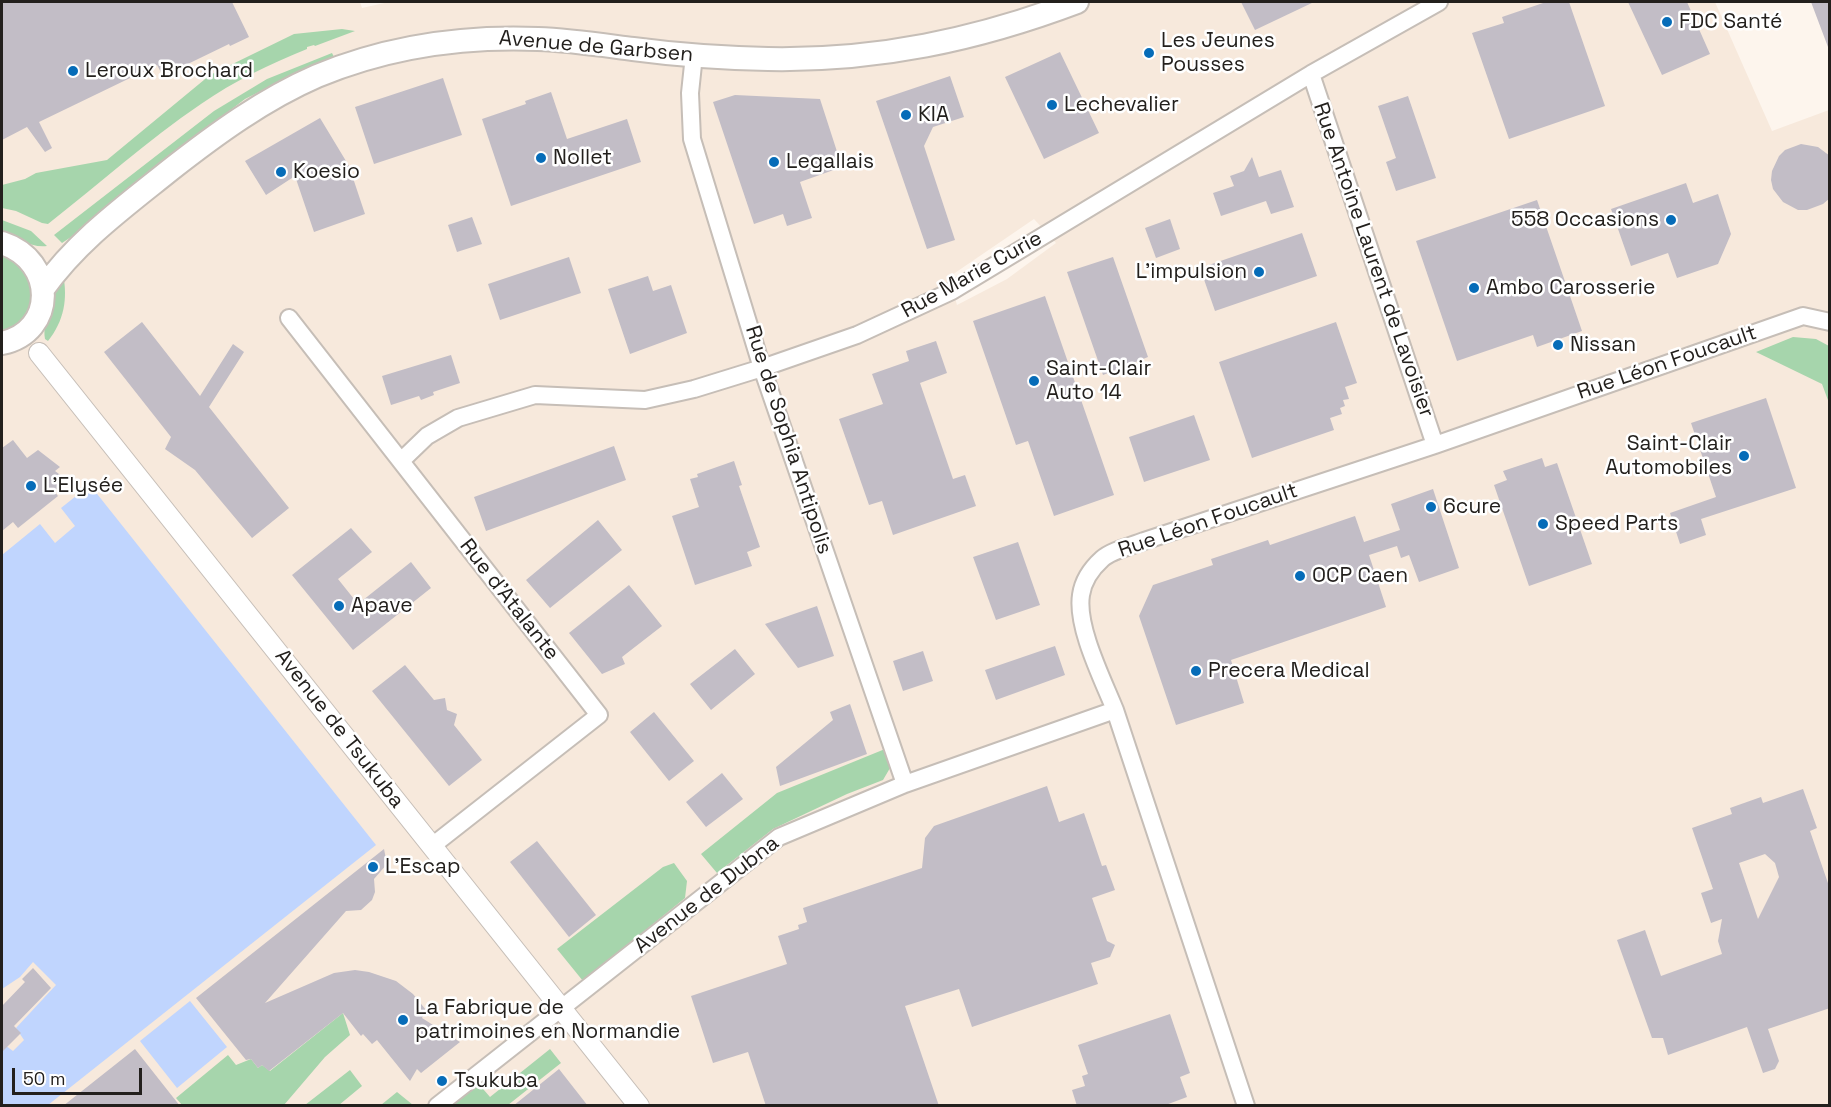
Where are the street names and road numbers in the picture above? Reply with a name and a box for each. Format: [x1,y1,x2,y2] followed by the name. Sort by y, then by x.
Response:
[498,26,694,68] street label: Avenue de Garbsen
[1307,99,1439,421] street label: Rue Antoine Laurent de Lavoisier
[897,226,1047,324] street label: Rue Marie Curie
[1574,320,1760,406] street label: Rue Léon Foucault
[739,323,837,557] street label: Rue de Sophia Antipolis
[1115,478,1301,564] street label: Rue Léon Foucault
[454,534,564,666] street label: Rue d'Atalante
[269,644,409,814] street label: Avenue de Tsukuba
[630,831,784,959] street label: Avenue de Dubna

